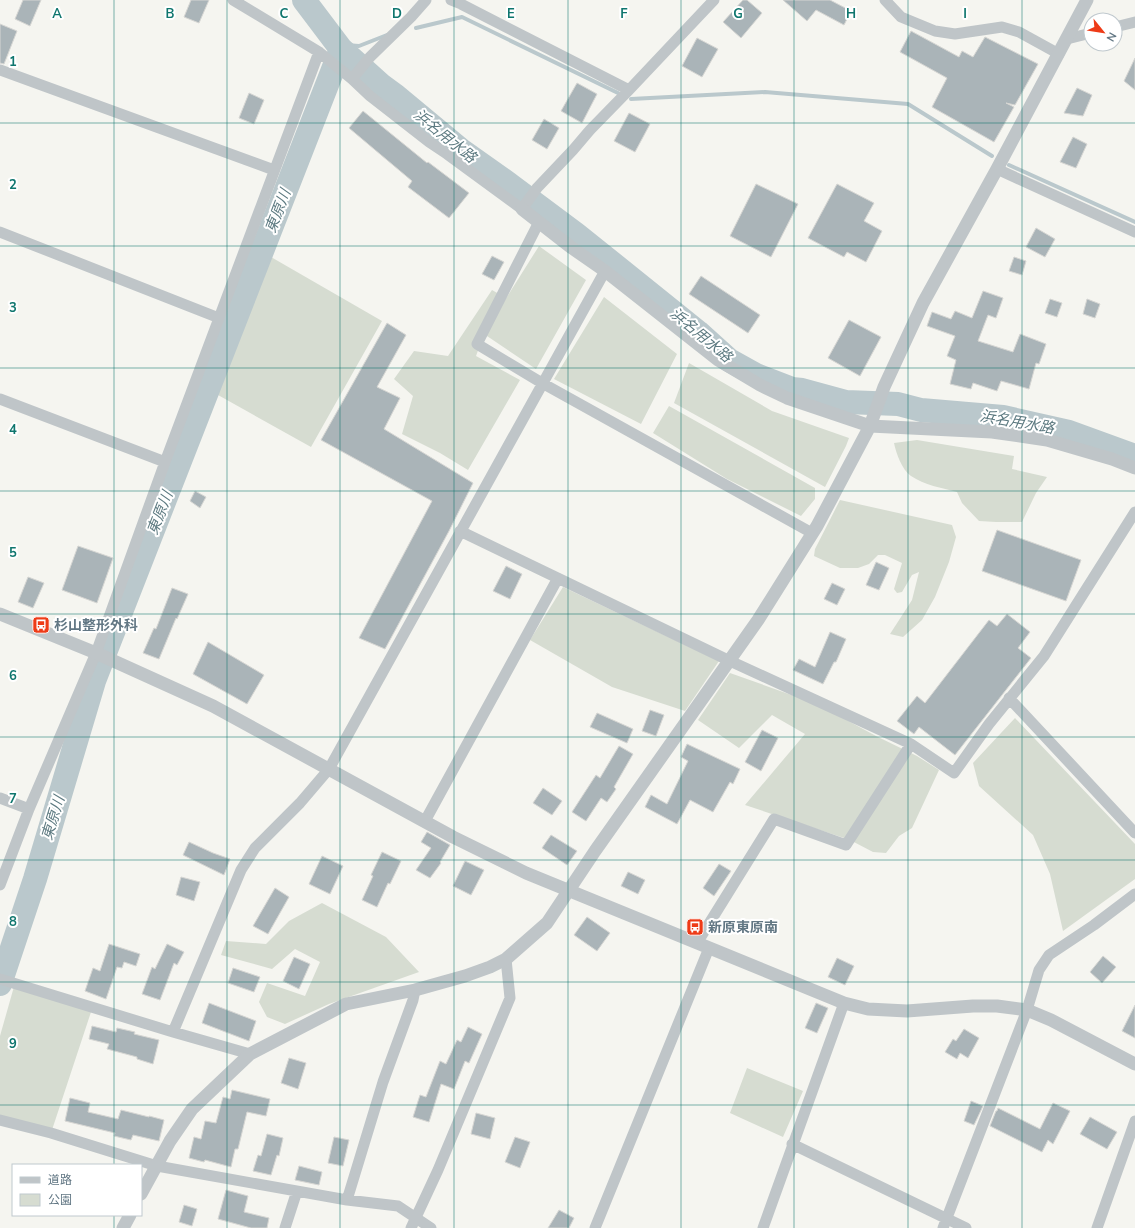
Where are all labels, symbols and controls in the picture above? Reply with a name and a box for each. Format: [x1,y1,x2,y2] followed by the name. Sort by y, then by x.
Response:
[52,5,62,23] text: A
[166,5,175,23] text: B
[280,5,289,23] text: C
[392,5,402,23] text: D
[507,5,515,23] text: E
[620,5,628,23] text: F
[733,5,743,23] text: G
[846,5,856,23] text: H
[963,5,967,23] text: I
[1083,12,1123,52] north arrow
[1103,29,1120,44] text: N
[9,53,17,71] text: 1
[410,105,482,169] water label: 浜名用水路
[9,176,17,194] text: 2
[261,185,296,236] water label: 東原川
[9,299,17,317] text: 3
[666,303,738,368] water label: 浜名用水路
[978,406,1058,439] water label: 浜名用水路
[9,421,17,439] text: 4
[143,487,178,538] water label: 東原川
[9,544,17,562] text: 5
[31,615,51,635] bus stop icon: 杉山整形外科
[54,616,138,635] place label: 杉山整形外科
[9,667,17,685] text: 6
[9,790,17,808] text: 7
[37,792,70,842] water label: 東原川
[9,913,17,931] text: 8
[685,917,705,937] bus stop icon: 新原東原南
[708,918,778,937] place label: 新原東原南
[9,1035,17,1053] text: 9
[12,1164,142,1216] legend
[48,1172,72,1188] text: 道路
[48,1192,72,1208] text: 公園

